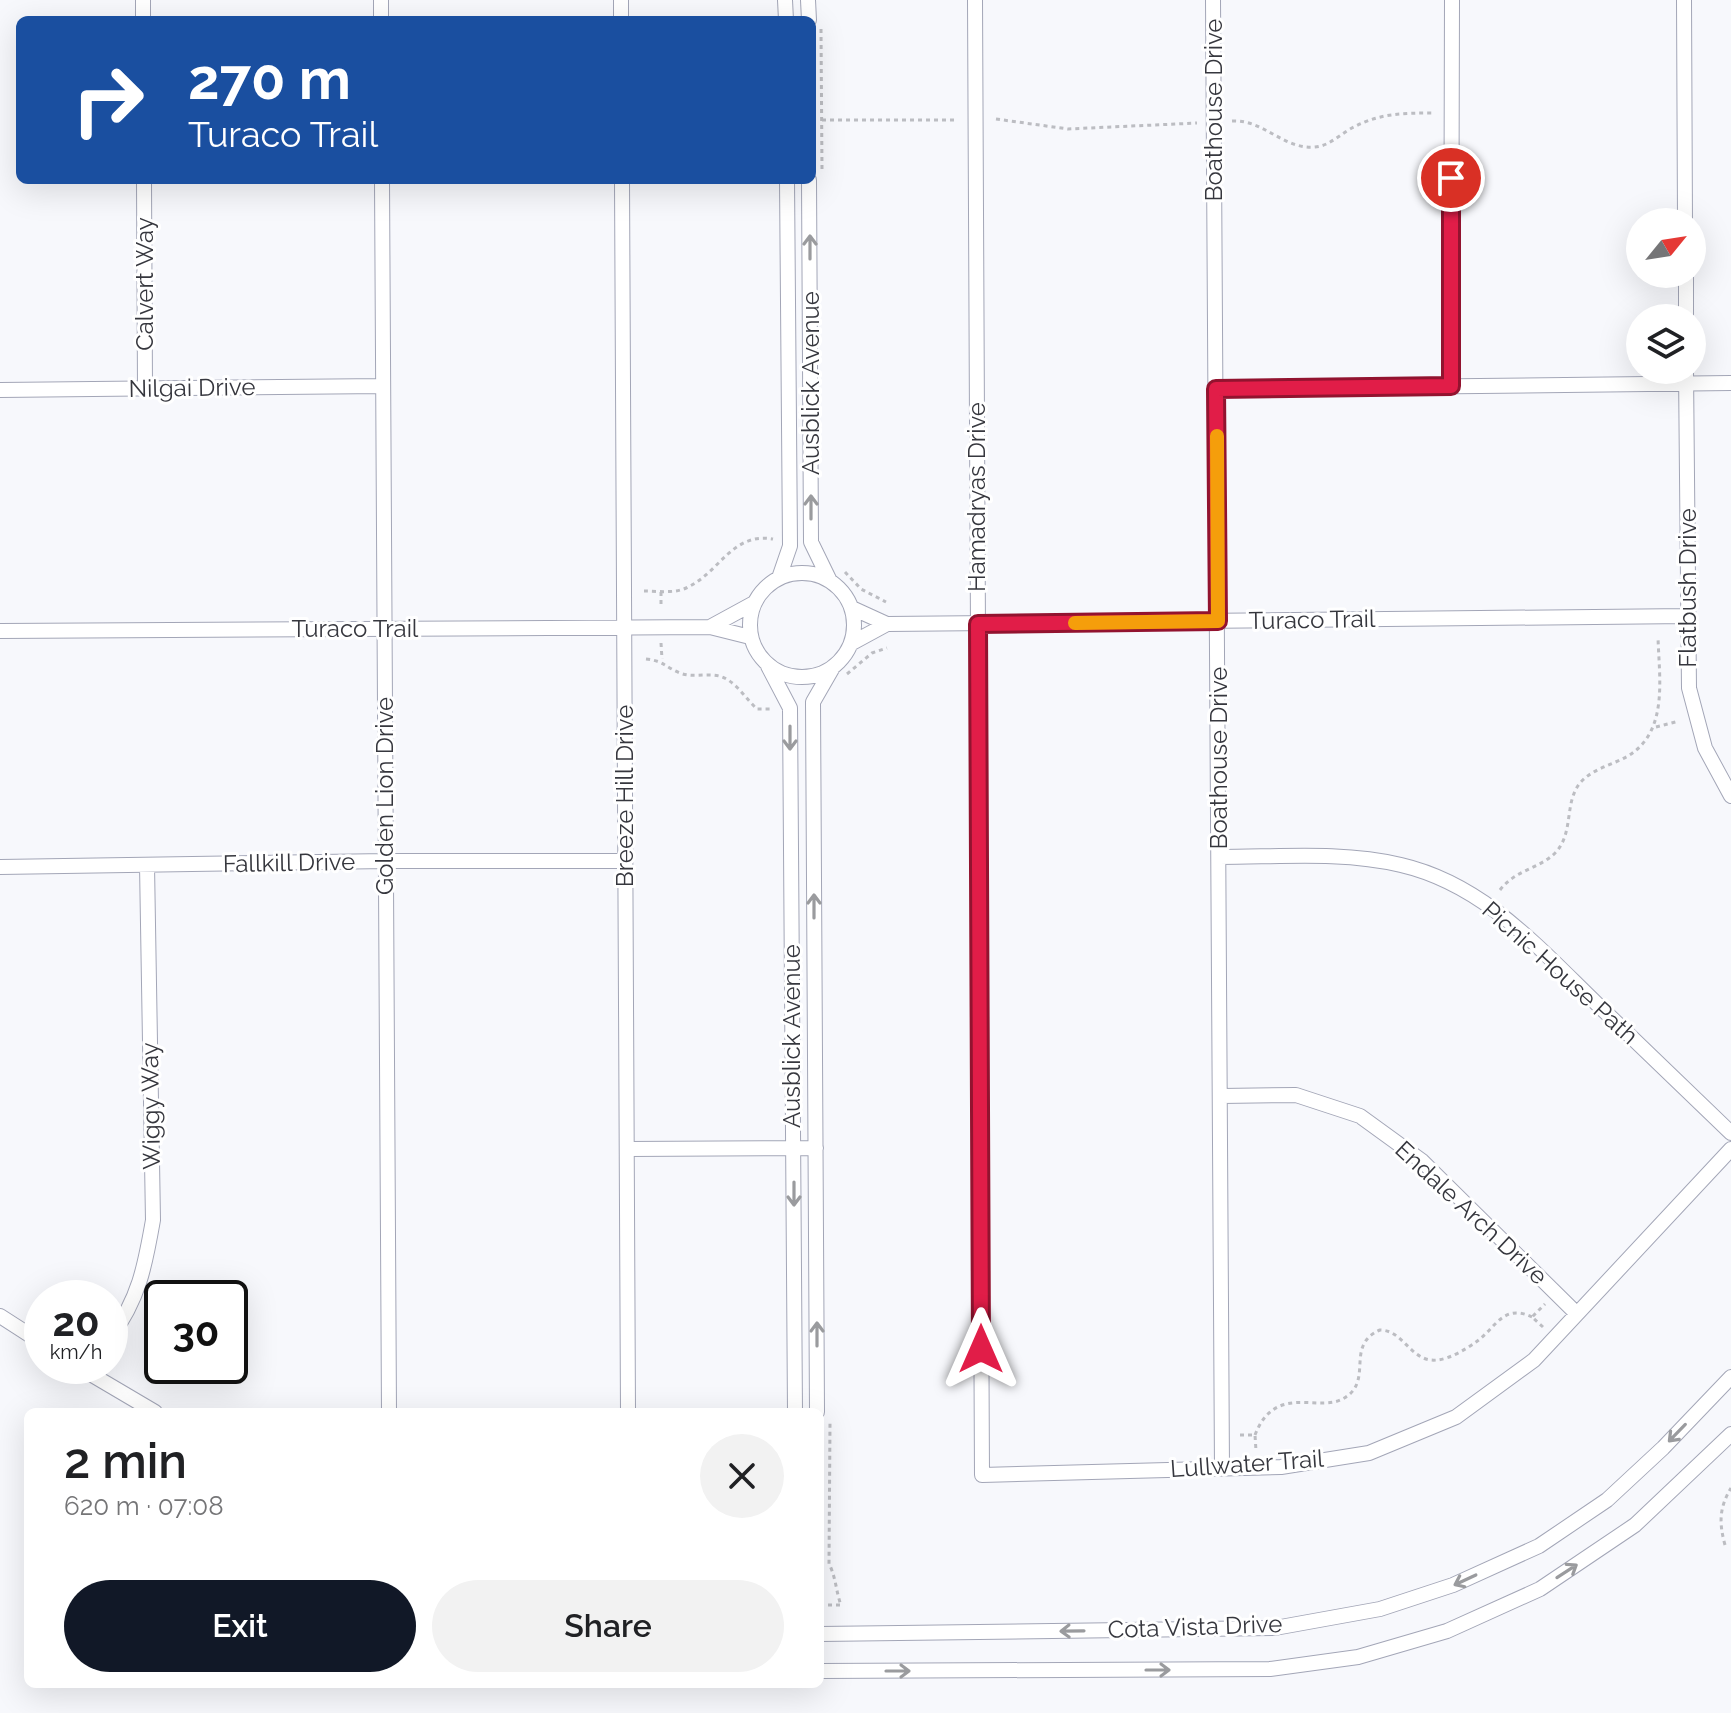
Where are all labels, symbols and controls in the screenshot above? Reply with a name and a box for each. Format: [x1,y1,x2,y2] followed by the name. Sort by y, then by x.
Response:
[1199,19,1228,201] street label: Boathouse Drive
[188,46,351,112] text: 270 m
[56,48,160,152] icon: right
[188,113,378,155] text: Turaco Trail
[1417,144,1485,212] pin
[1429,156,1473,200] icon: arrive
[1626,208,1706,288] north arrow
[1626,208,1706,384] map controls
[130,217,159,351] street label: Calvert Way
[802,234,818,261] one-way arrow
[796,291,825,475] street label: Ausblick Avenue
[1626,304,1706,384] button: layers
[128,372,256,403] street label: Nilgai Drive
[962,402,991,592] street label: Hamadryas Drive
[803,494,819,521] one-way arrow
[1673,508,1702,668] street label: Flatbush Drive
[1248,604,1376,635] street label: Turaco Trail
[292,614,419,643] street label: Turaco Trail
[1204,667,1233,849] street label: Boathouse Drive
[370,697,399,895] street label: Golden Lion Drive
[610,705,639,887] street label: Breeze Hill Drive
[782,724,798,751] one-way arrow
[223,847,355,878] street label: Fallkill Drive
[806,893,822,920] one-way arrow
[1476,895,1644,1050] street label: Picnic House Path
[777,944,806,1128] street label: Ausblick Avenue
[135,1042,166,1170] street label: Wiggy Way
[1389,1135,1553,1291] street label: Endale Arch Drive
[786,1180,802,1207] one-way arrow
[144,1280,248,1384] speed limit sign: 30
[52,1298,100,1345] text: 20
[939,1307,1023,1391] position arrow
[809,1321,825,1348] one-way arrow
[50,1340,102,1364] text: km/h
[1668,1423,1687,1442] one-way arrow
[64,1433,187,1489] text: 2 min
[700,1434,784,1518] button: close
[1169,1444,1325,1483] street label: Lullwater Trail
[64,1491,224,1521] text: 620 m · 07:08
[1555,1563,1578,1579] one-way arrow
[1453,1573,1477,1588] one-way arrow
[64,1580,416,1672] button: Exit
[432,1580,784,1672] button: Share
[1107,1609,1283,1644] street label: Cota Vista Drive
[1059,1623,1086,1638] one-way arrow
[1144,1662,1171,1678] one-way arrow
[884,1663,911,1679] one-way arrow

